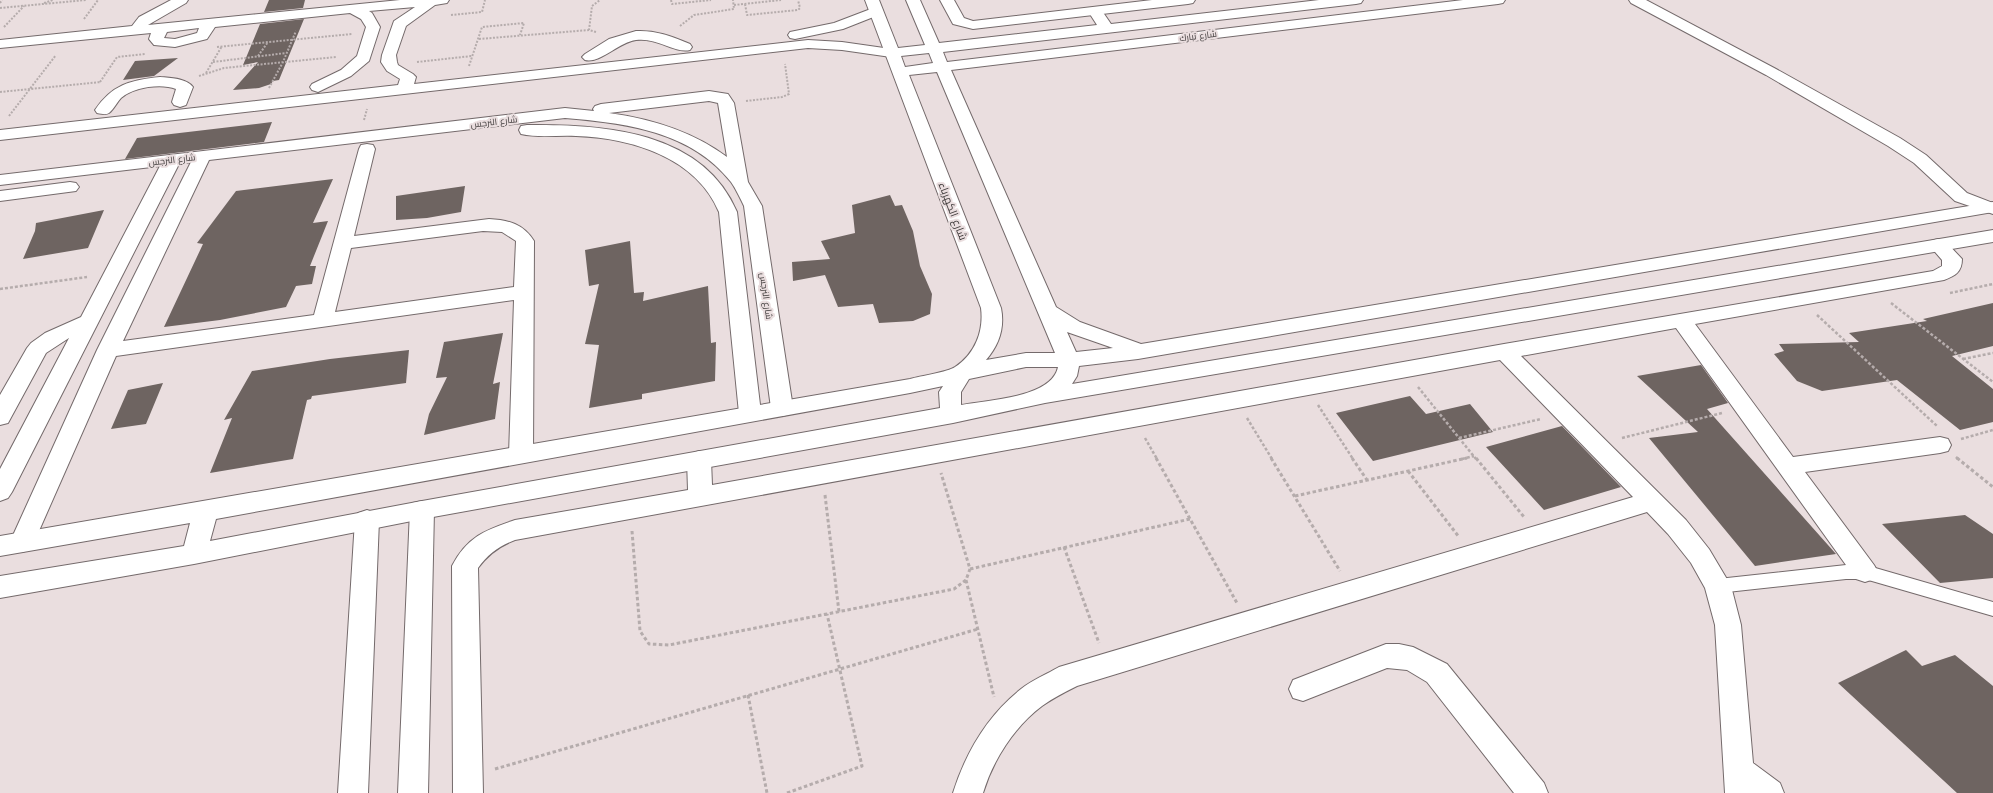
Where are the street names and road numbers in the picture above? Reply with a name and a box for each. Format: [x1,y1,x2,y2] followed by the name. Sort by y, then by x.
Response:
[1179,29,1217,44] street label: شارع تبارك
[470,114,518,131] street label: شارع النرجس
[148,152,196,169] street label: شارع النرجس
[935,180,970,242] street label: شارع الكهرباء
[757,272,774,320] street label: شارع النرجس

